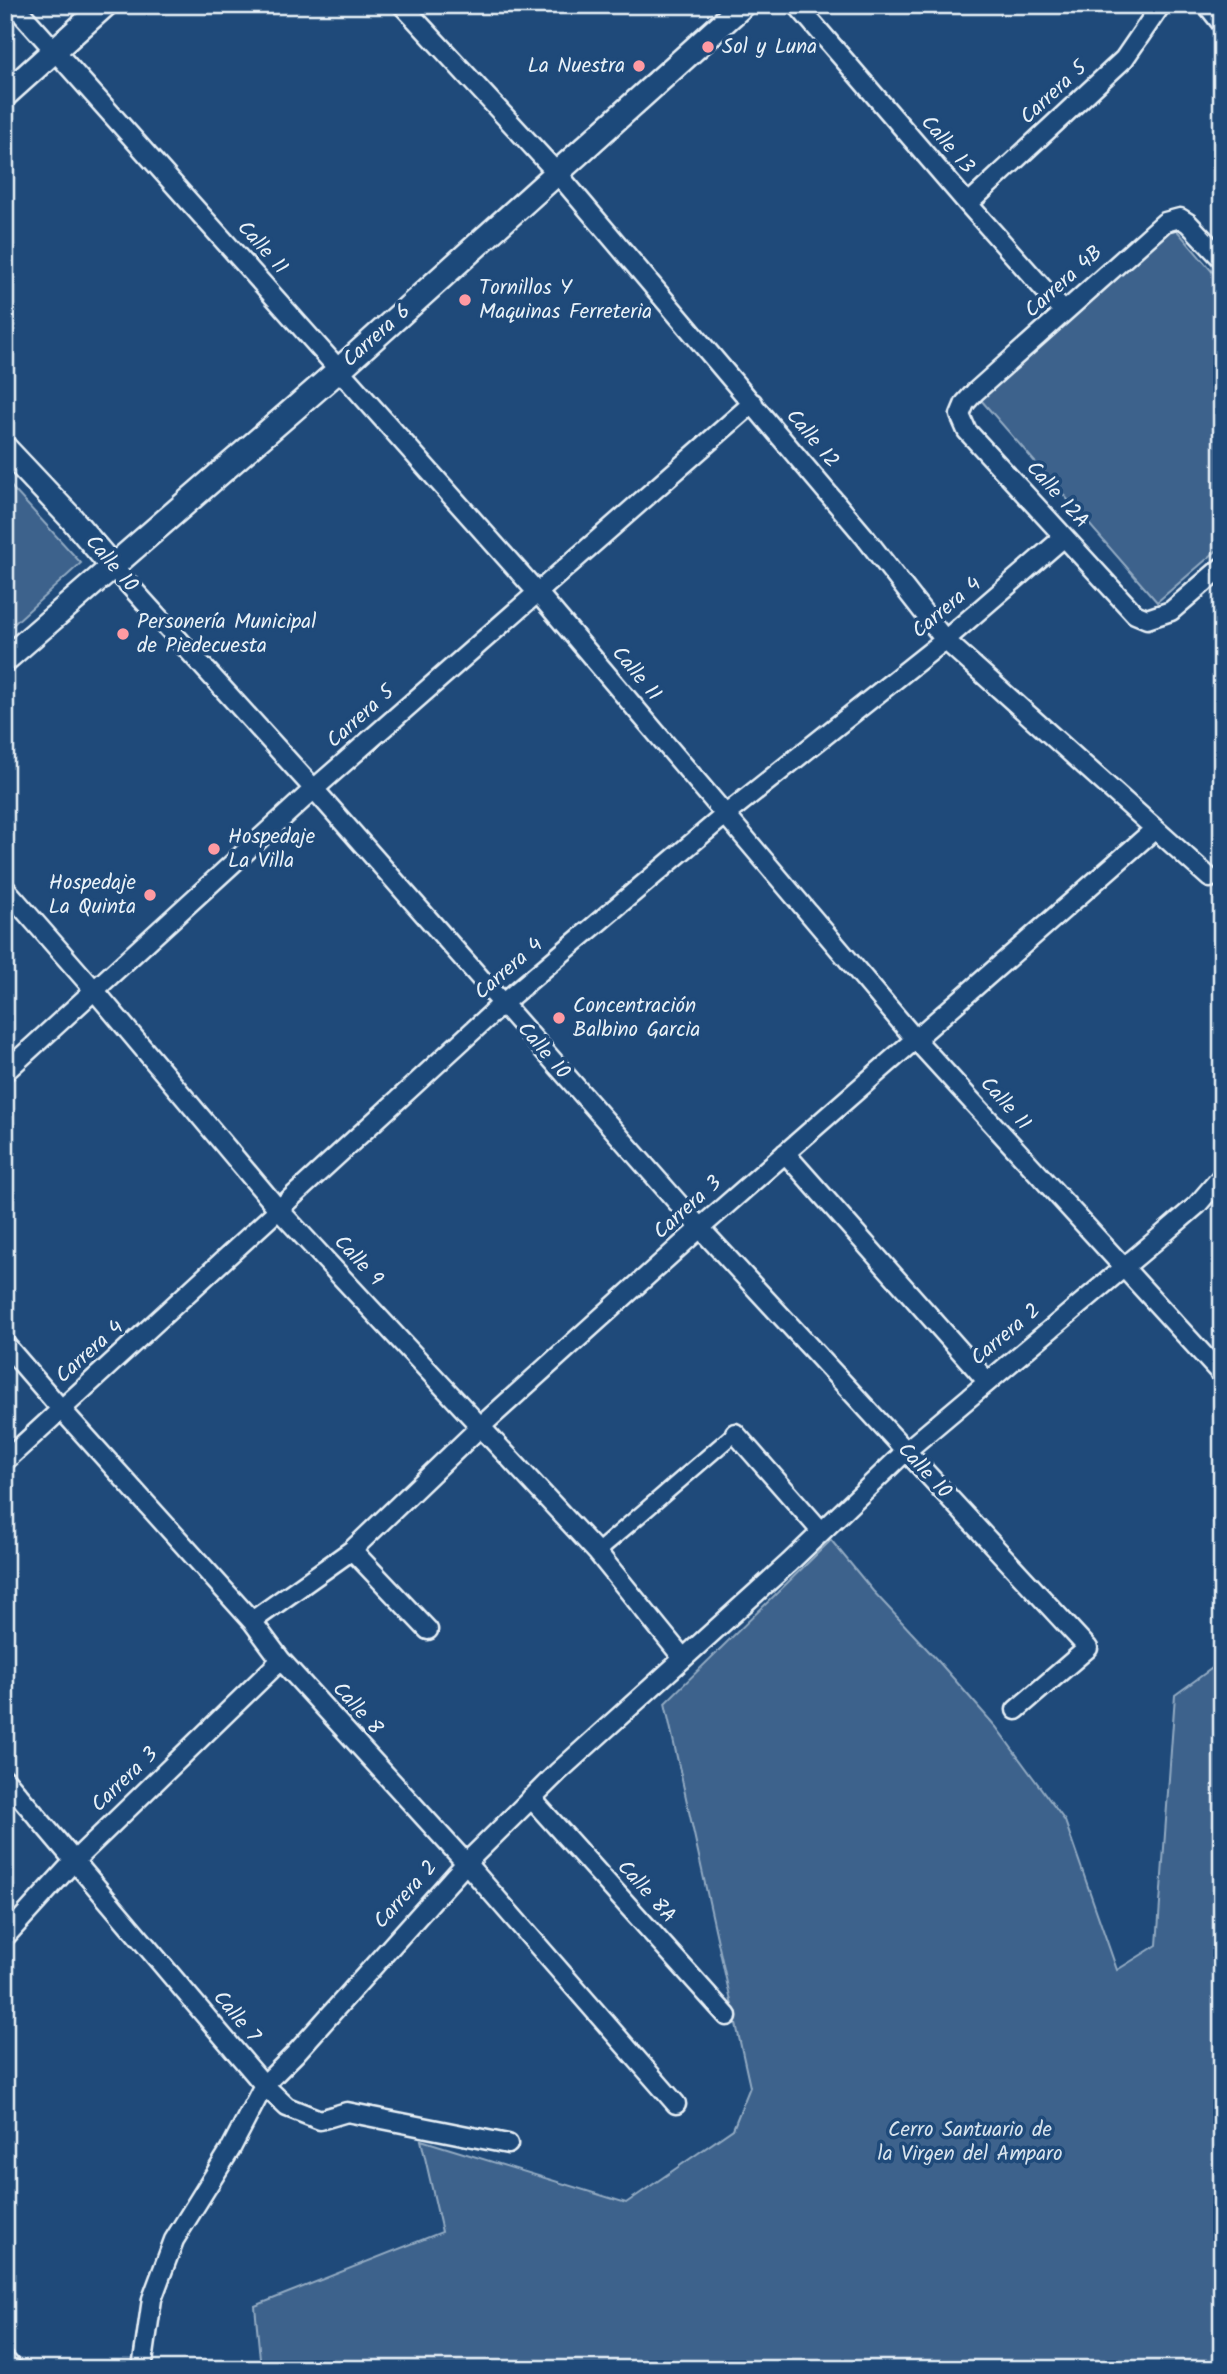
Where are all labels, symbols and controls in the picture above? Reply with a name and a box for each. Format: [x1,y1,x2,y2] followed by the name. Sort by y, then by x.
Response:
[722,31,817,64] place label: Sol y Luna
[700,39,716,55] marker: Sol y Luna
[528,50,625,83] place label: La Nuestra
[1013,52,1097,133] street label: Carrera 5
[631,58,647,74] marker: La Nuestra
[912,108,982,182] street label: Calle 13
[228,213,296,283] street label: Calle 11
[1017,238,1111,326] street label: Carrera 4B
[479,272,652,329] place label: Tornillos Y Maquinas Ferreteria
[457,292,473,308] marker: Tornillos Y Maquinas Ferreteria
[335,296,419,376] street label: Carrera 6
[777,402,847,476] street label: Calle 12
[1017,453,1097,537] street label: Calle 12A
[76,528,146,600] street label: Calle 10
[905,569,989,647] street label: Carrera 4
[137,606,316,663] place label: Personería Municipal de Piedecuesta
[115,626,131,642] marker: Personería Municipal de Piedecuesta
[603,639,669,709] street label: Calle 11
[319,676,404,757] street label: Carrera 5
[228,821,316,878] place label: Hospedaje La Villa
[206,841,222,857] marker: Hospedaje La Villa
[49,867,137,924] place label: Hospedaje La Quinta
[142,887,158,903] marker: Hospedaje La Quinta
[467,929,551,1009] street label: Carrera 4
[573,990,700,1047] place label: Concentración Balbino Garcia
[551,1010,567,1026] marker: Concentración Balbino Garcia
[508,1015,578,1087] street label: Calle 10
[971,1069,1039,1139] street label: Calle 11
[646,1168,730,1248] street label: Carrera 3
[325,1227,391,1295] street label: Calle 9
[964,1296,1048,1374] street label: Carrera 2
[48,1312,132,1392] street label: Carrera 4
[889,1435,959,1507] street label: Calle 10
[324,1674,391,1744] street label: Calle 8
[84,1739,166,1821] street label: Carrera 3
[366,1853,446,1937] street label: Carrera 2
[608,1853,684,1931] street label: Calle 8A
[204,1983,269,2052] street label: Calle 7
[878,2114,1062,2171] park label: Cerro Santuario de la Virgen del Amparo

